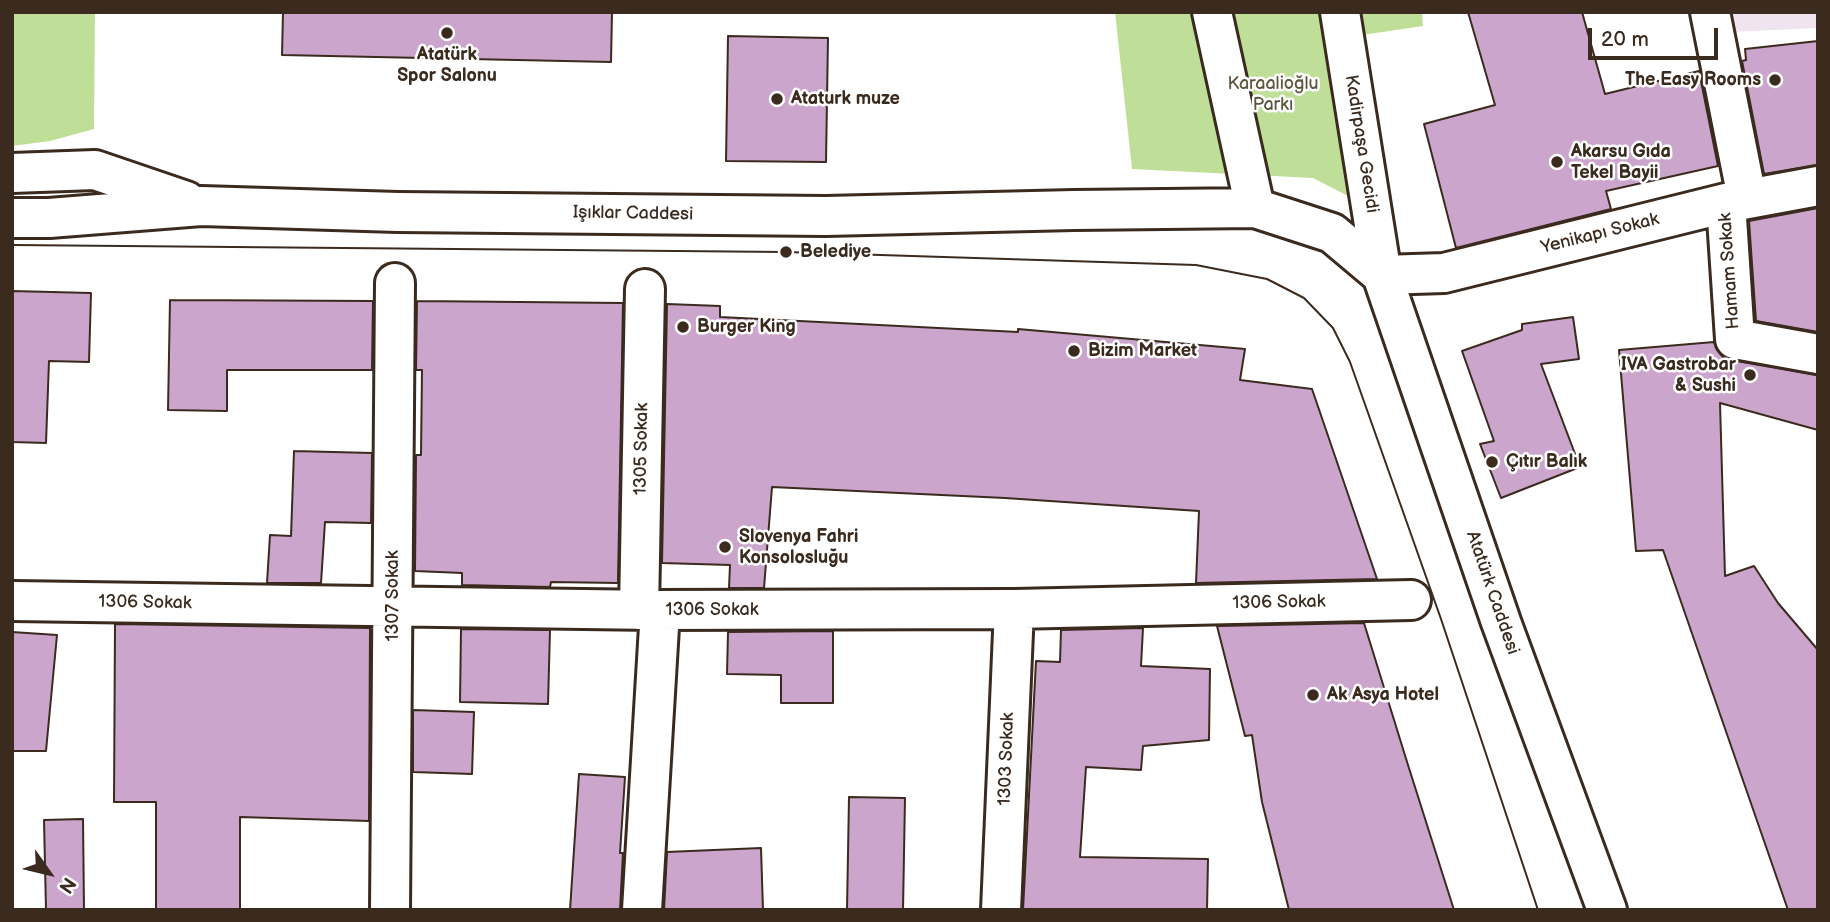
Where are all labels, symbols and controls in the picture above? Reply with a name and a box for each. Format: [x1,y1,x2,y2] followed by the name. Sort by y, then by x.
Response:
[1592,14,1722,58] scale bar
[439,25,455,41] marker: Atatürk Spor Salonu
[1601,27,1649,52] text: 20 m
[397,44,497,86] place label: Atatürk Spor Salonu
[1625,69,1761,91] place label: The Easy Rooms
[1767,72,1783,88] marker: The Easy Rooms
[1228,73,1318,116] park label: Karaalioğlu Parkı
[1339,73,1383,215] street label: Kadirpaşa Gecidi
[791,88,900,110] place label: Ataturk muze
[769,91,785,107] marker: Ataturk muze
[1571,141,1671,184] place label: Akarsu Gıda Tekel Bayii
[1549,154,1565,170] marker: Akarsu Gıda Tekel Bayii
[573,202,693,226] street label: Işıklar Caddesi
[1539,209,1661,259] street label: Yenikapı Sokak
[1715,212,1745,330] street label: Hamam Sokak
[800,241,871,263] place label: Belediye
[778,244,794,260] marker: Belediye
[697,316,796,338] place label: Burger King
[675,319,691,335] marker: Burger King
[1088,340,1197,362] place label: Bizim Market
[1066,343,1082,359] marker: Bizim Market
[1621,354,1736,396] place label: IVA Gastrobar & Sushi
[1742,367,1758,383] marker: IVA Gastrobar & Sushi
[630,403,654,495] street label: 1305 Sokak
[1506,451,1587,473] place label: Çıtır Balık
[1484,454,1500,470] marker: Çıtır Balık
[739,526,858,568] place label: Slovenya Fahri Konsolosluğu
[1461,528,1523,658] street label: Atatürk Caddesi
[717,539,733,555] marker: Slovenya Fahri Konsolosluğu
[382,551,404,641] street label: 1307 Sokak
[98,591,192,615] street label: 1306 Sokak
[1232,591,1326,615] street label: 1306 Sokak
[665,599,759,621] street label: 1306 Sokak
[1327,684,1439,706] place label: Ak Asya Hotel
[1305,687,1321,703] marker: Ak Asya Hotel
[995,712,1019,806] street label: 1303 Sokak
[14,838,84,908] north arrow
[53,873,80,897] text: N

